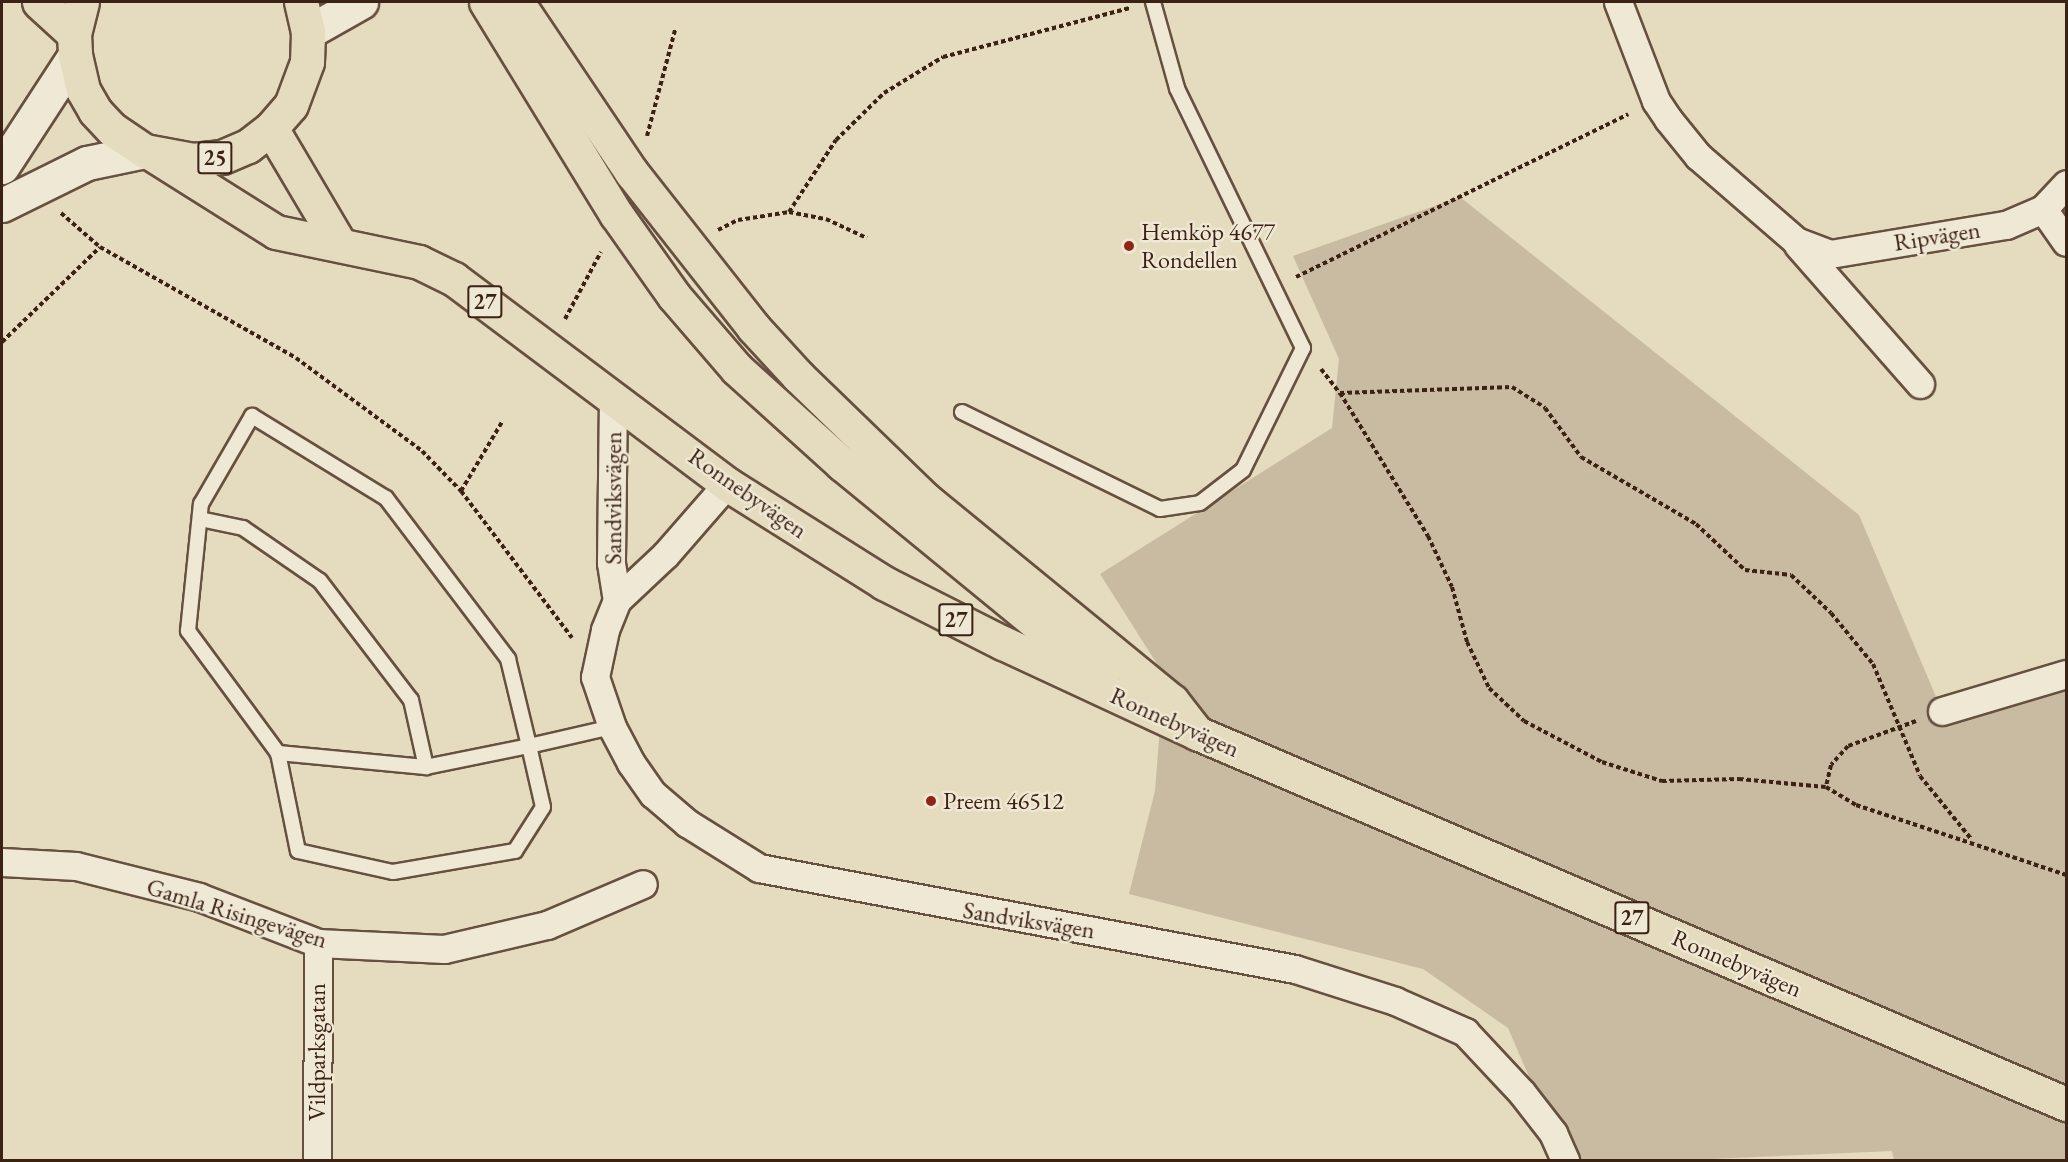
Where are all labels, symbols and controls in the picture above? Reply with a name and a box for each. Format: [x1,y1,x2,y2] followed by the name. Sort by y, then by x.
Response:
[197,139,233,177] road number: 25
[1892,215,1982,257] street label: Ripvägen
[1141,218,1275,274] place label: Hemköp 4677 Rondellen
[1122,239,1136,253] marker: Hemköp 4677 Rondellen
[467,283,503,321] road number: 27
[599,431,627,565] street label: Sandviksvägen
[683,442,813,544] street label: Ronnebyvägen
[938,601,974,639] road number: 27
[1106,681,1244,763] street label: Ronnebyvägen
[943,787,1064,815] place label: Preem 46512
[924,794,938,808] marker: Preem 46512
[143,872,331,954] street label: Gamla Risingevägen
[961,895,1097,945] street label: Sandviksvägen
[1614,899,1650,937] road number: 27
[1668,923,1806,1003] street label: Ronnebyvägen
[303,983,331,1121] street label: Vildparksgatan

